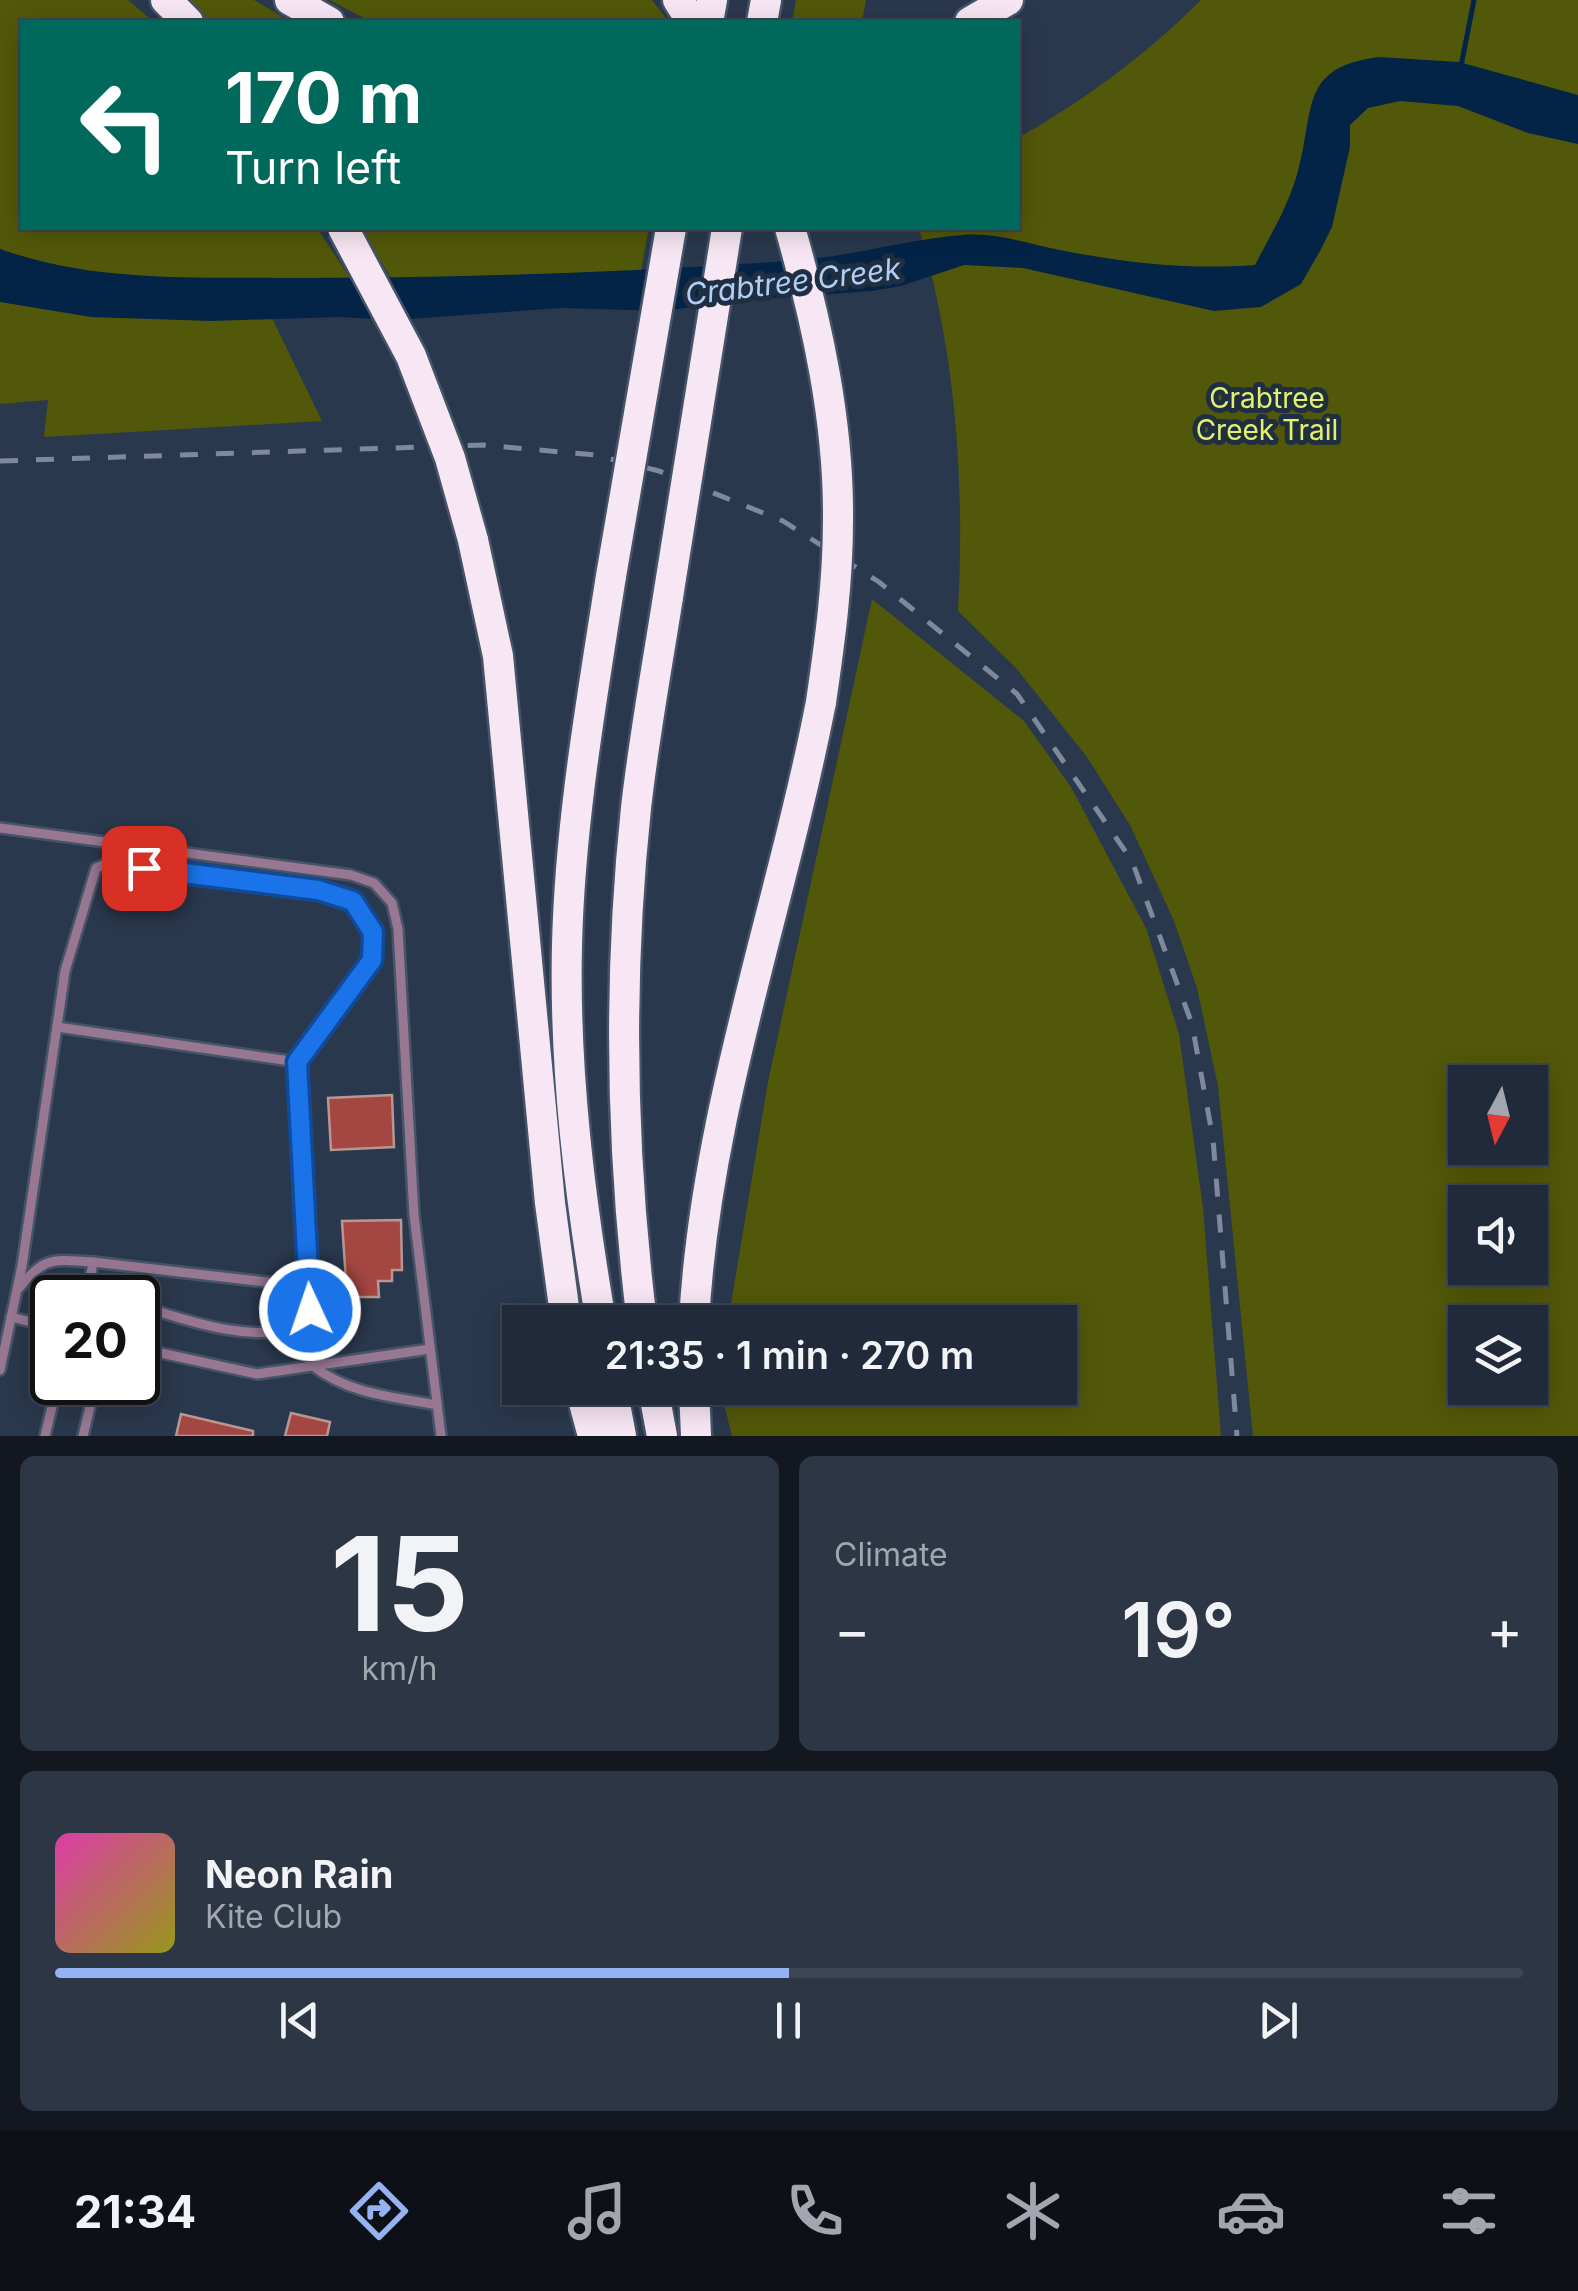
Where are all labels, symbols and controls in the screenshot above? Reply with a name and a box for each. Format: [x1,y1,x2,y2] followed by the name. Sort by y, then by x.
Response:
[225,55,422,140] text: 170 m
[60,60,190,190] icon: left
[225,140,401,195] text: Turn left
[683,250,903,312] water label: Crabtree Creek
[1196,381,1338,447] park label: Crabtree Creek Trail
[102,826,187,911] pin
[117,841,172,896] icon: arrive
[1448,1065,1548,1165] north arrow
[1448,1065,1548,1405] map controls
[1448,1185,1548,1285] button: sound
[258,1258,362,1362] position arrow
[30,1275,160,1405] speed limit sign: 20
[1448,1305,1548,1405] button: layers
[605,1332,974,1378] text: 21:35 · 1 min · 270 m
[330,1505,469,1662] text: 15
[834,1535,948,1574] text: Climate
[1121,1584,1236,1675] text: 19°
[834,1597,870,1663] text: −
[1487,1597,1523,1663] text: +
[361,1649,438,1688] text: km/h
[205,1851,393,1897] text: Neon Rain
[205,1897,342,1936] text: Kite Club
[272,1993,327,2048] icon: previous
[761,1993,816,2048] icon: pause
[1251,1993,1306,2048] icon: next
[344,2176,414,2246] icon: directions
[562,2176,632,2246] icon: music
[780,2176,850,2246] icon: phone
[998,2176,1068,2246] icon: climate
[1216,2176,1286,2246] icon: car
[1434,2176,1504,2246] icon: filters
[74,2184,196,2239] text: 21:34

